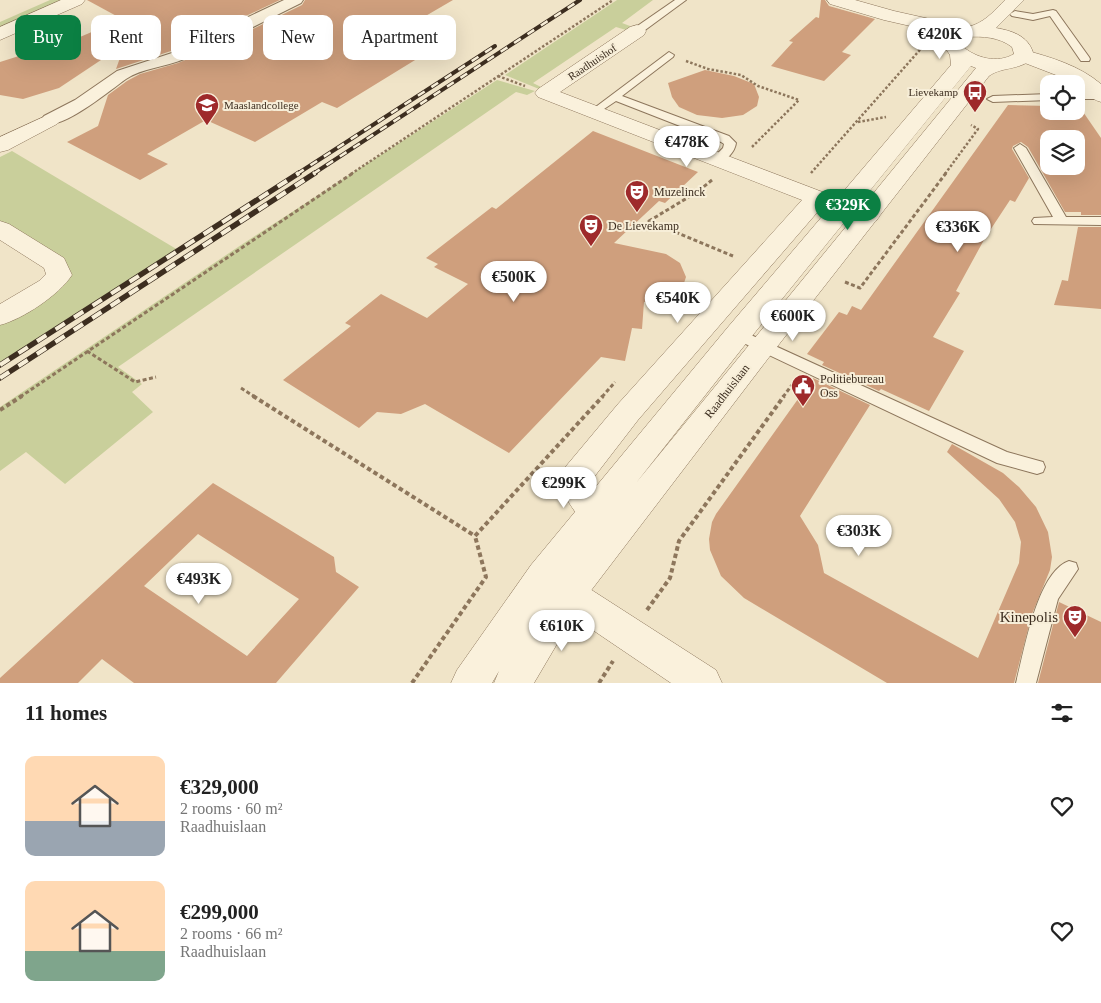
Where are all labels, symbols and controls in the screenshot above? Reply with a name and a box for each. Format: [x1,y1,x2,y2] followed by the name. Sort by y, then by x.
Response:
[15,15,81,60] chip: Buy
[91,15,161,60] chip: Rent
[171,15,253,60] chip: Filters
[263,15,333,60] chip: New
[343,15,456,60] chip: Apartment
[905,18,975,60] pin: €420K
[918,25,962,42] text: €420K
[566,41,619,83] street label: Raadhuishof
[1040,75,1085,175] map controls
[1040,75,1085,120] button: locate
[962,79,988,113] bus stop icon: Lievekamp
[909,86,958,98] place label: Lievekamp
[194,92,220,126] school or university icon: Maaslandcollege
[224,99,299,111] place label: Maaslandcollege
[652,126,722,168] pin: €478K
[1040,130,1085,175] button: layers
[665,133,709,150] text: €478K
[624,179,650,213] theatre icon: Muzelinck
[654,185,705,199] place label: Muzelinck
[813,188,883,231] pin: €329K
[826,196,870,213] text: €329K
[923,210,993,253] pin: €336K
[578,213,604,247] theatre icon: De Lievekamp
[936,218,980,235] text: €336K
[608,219,679,233] place label: De Lievekamp
[479,260,549,303] pin: €500K
[492,268,536,285] text: €500K
[643,282,713,324] pin: €540K
[656,289,700,306] text: €540K
[758,300,828,342] pin: €600K
[771,307,815,324] text: €600K
[702,361,752,421] street label: Raadhuislaan
[820,372,884,400] place label: Politiebureau Oss
[790,373,816,407] public building icon: Politiebureau Oss
[529,466,599,509] pin: €299K
[542,474,586,491] text: €299K
[824,514,894,557] pin: €303K
[837,522,881,539] text: €303K
[164,562,234,605] pin: €493K
[177,570,221,587] text: €493K
[1062,604,1088,638] theatre icon: Kinepolis
[1000,609,1058,625] place label: Kinepolis
[527,610,597,652] pin: €610K
[540,617,584,634] text: €610K
[1048,699,1076,727] icon: filters
[25,701,107,725] text: 11 homes
[180,775,259,799] text: €329,000
[65,776,125,836] icon: home
[1048,792,1076,820] icon: heart
[180,800,283,817] text: 2 rooms · 60 m²
[180,818,266,835] text: Raadhuislaan
[180,900,259,924] text: €299,000
[65,901,125,961] icon: home
[1048,917,1076,945] icon: heart
[180,925,283,942] text: 2 rooms · 66 m²
[180,943,266,960] text: Raadhuislaan

